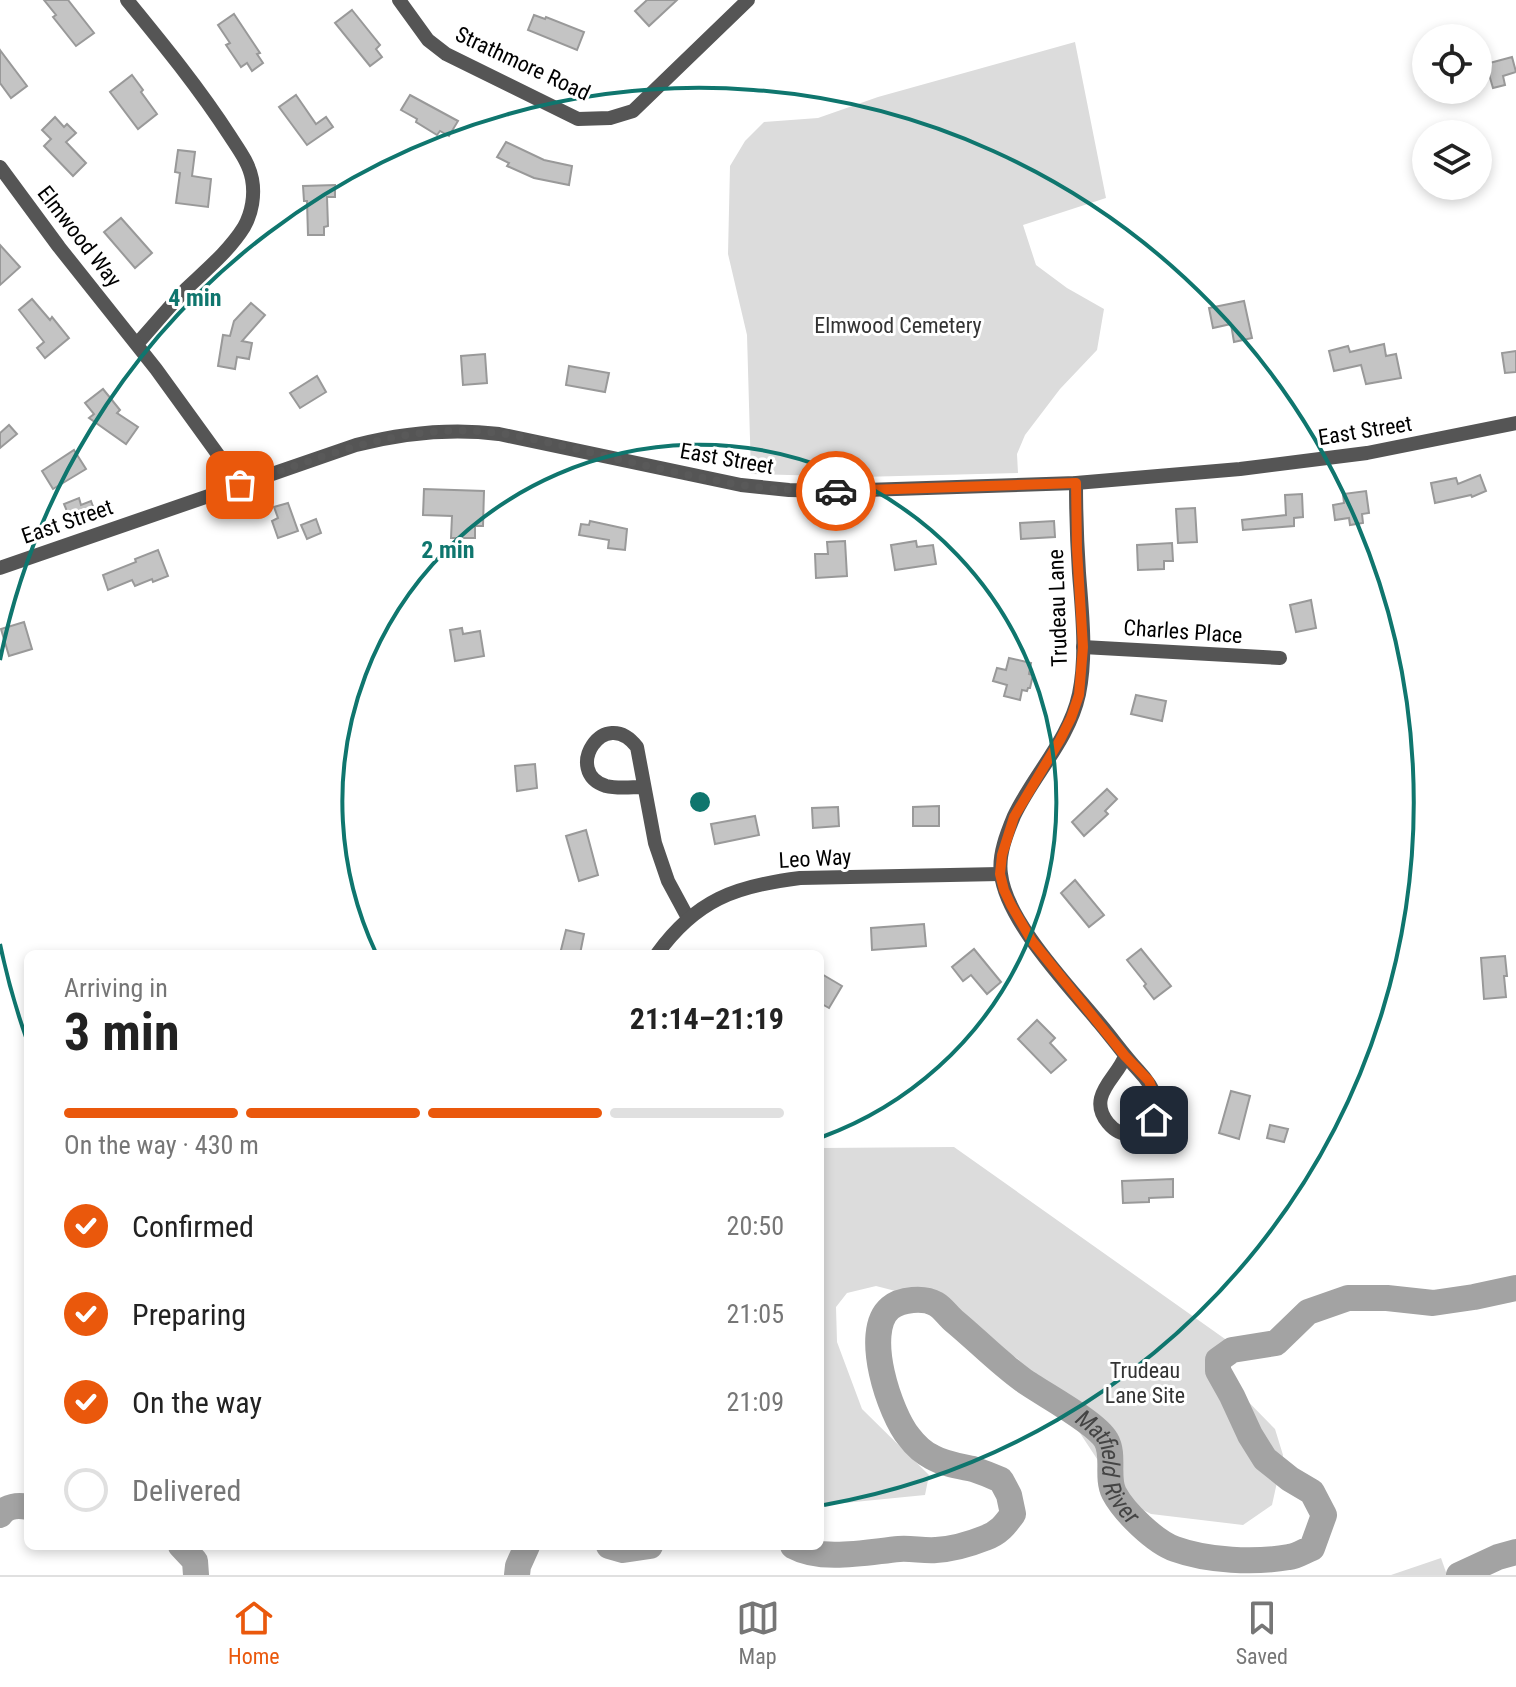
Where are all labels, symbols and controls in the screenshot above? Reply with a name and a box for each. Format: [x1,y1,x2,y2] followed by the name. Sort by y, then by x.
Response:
[452,21,594,106] street label: Strathmore Road
[1412,24,1492,200] map controls
[1412,24,1492,104] button: locate
[1412,120,1492,200] button: layers
[33,181,127,292] street label: Elmwood Way
[168,284,222,312] text: 4 min
[814,313,982,338] park label: Elmwood Cemetery
[1316,411,1414,450] street label: East Street
[678,438,776,479] street label: East Street
[206,451,274,519] pin
[796,451,876,531] courier
[218,463,262,507] icon: bag
[814,469,858,513] icon: car
[18,494,116,549] street label: East Street
[421,536,475,564] text: 2 min
[1043,549,1072,667] street label: Trudeau Lane
[1123,615,1243,648] street label: Charles Place
[686,788,714,816] centre of rings
[778,844,852,873] street label: Leo Way
[64,973,168,1003] text: Arriving in
[630,1001,784,1036] text: 21:14–21:19
[64,1002,180,1063] text: 3 min
[1120,1086,1188,1154] pin
[1132,1098,1176,1142] icon: home
[64,1130,259,1160] text: On the way · 430 m
[64,1204,108,1248] icon: check
[132,1209,254,1244] text: Confirmed
[727,1211,784,1241] text: 20:50
[64,1292,108,1336] icon: check
[132,1297,246,1332] text: Preparing
[727,1299,784,1329] text: 21:05
[1105,1358,1185,1408] park label: Trudeau Lane Site
[64,1380,108,1424] icon: check
[132,1385,262,1420] text: On the way
[727,1387,784,1417] text: 21:09
[1070,1404,1146,1530] water label: Matfield River
[132,1473,241,1508] text: Delivered
[228,1596,280,1669] tab: Home
[736,1596,780,1669] tab: Map
[1236,1596,1288,1669] tab: Saved

